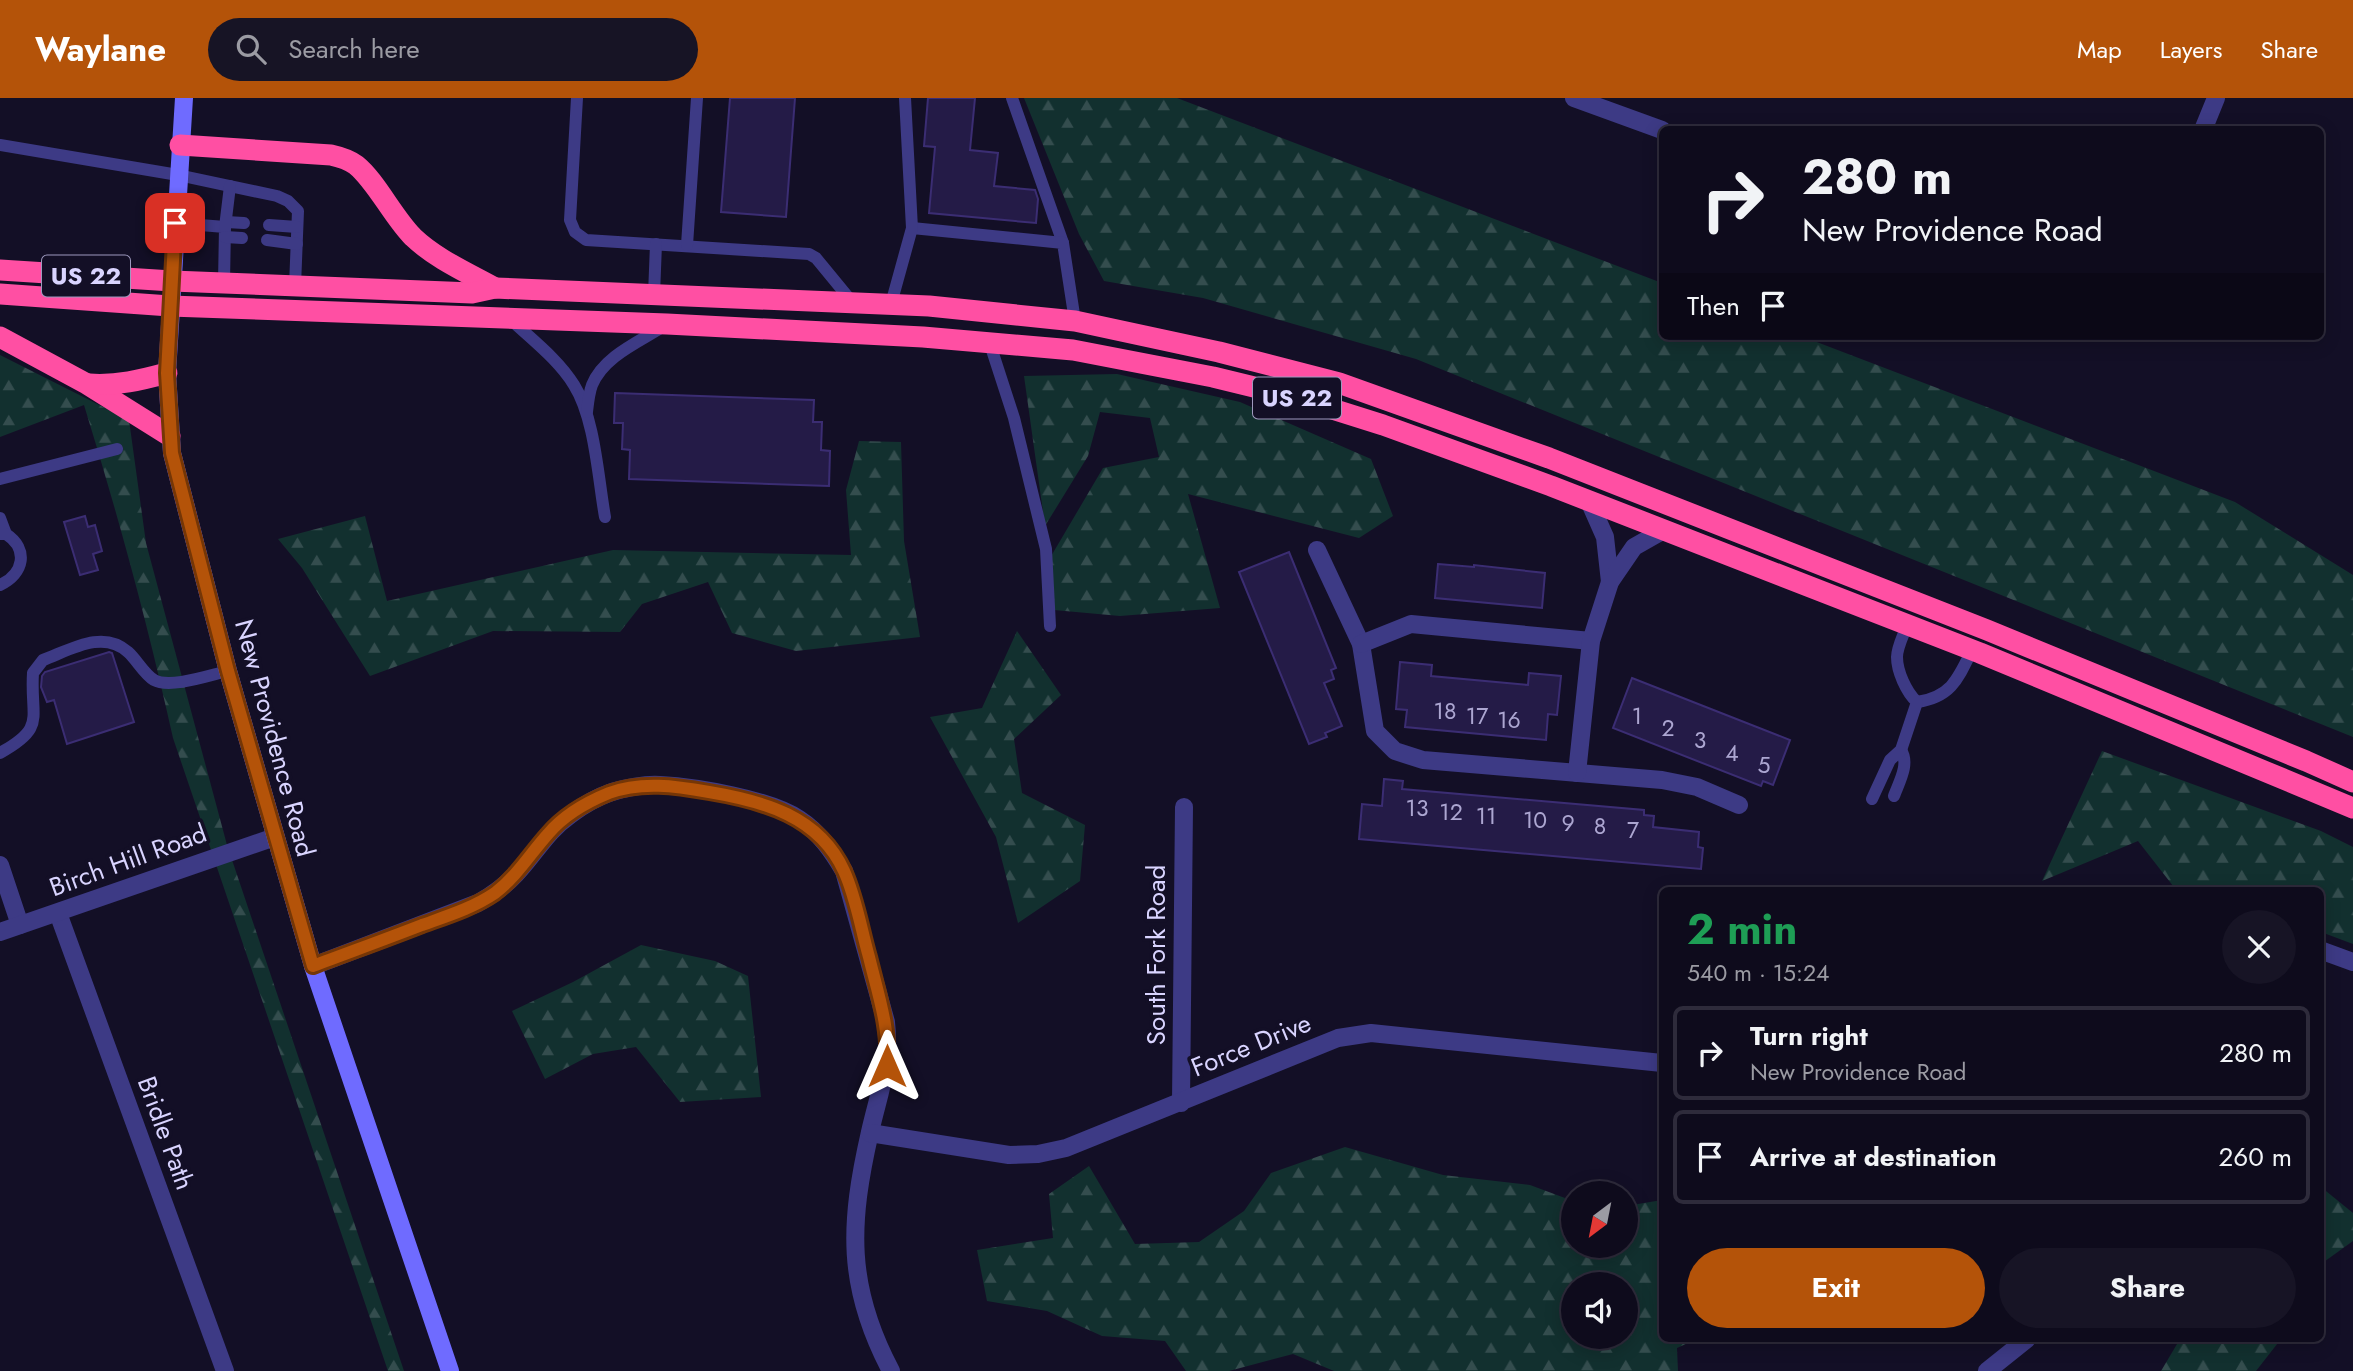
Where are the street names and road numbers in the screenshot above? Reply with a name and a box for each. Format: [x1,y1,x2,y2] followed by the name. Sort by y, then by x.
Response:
[42,256,130,296] road number: US 22
[1253,377,1341,418] road number: US 22
[225,615,325,861] street label: New Providence Road
[44,814,212,906] street label: Birch Hill Road
[1137,865,1175,1045] street label: South Fork Road
[1185,1004,1317,1086] street label: Force Drive
[128,1071,204,1195] street label: Bridle Path

